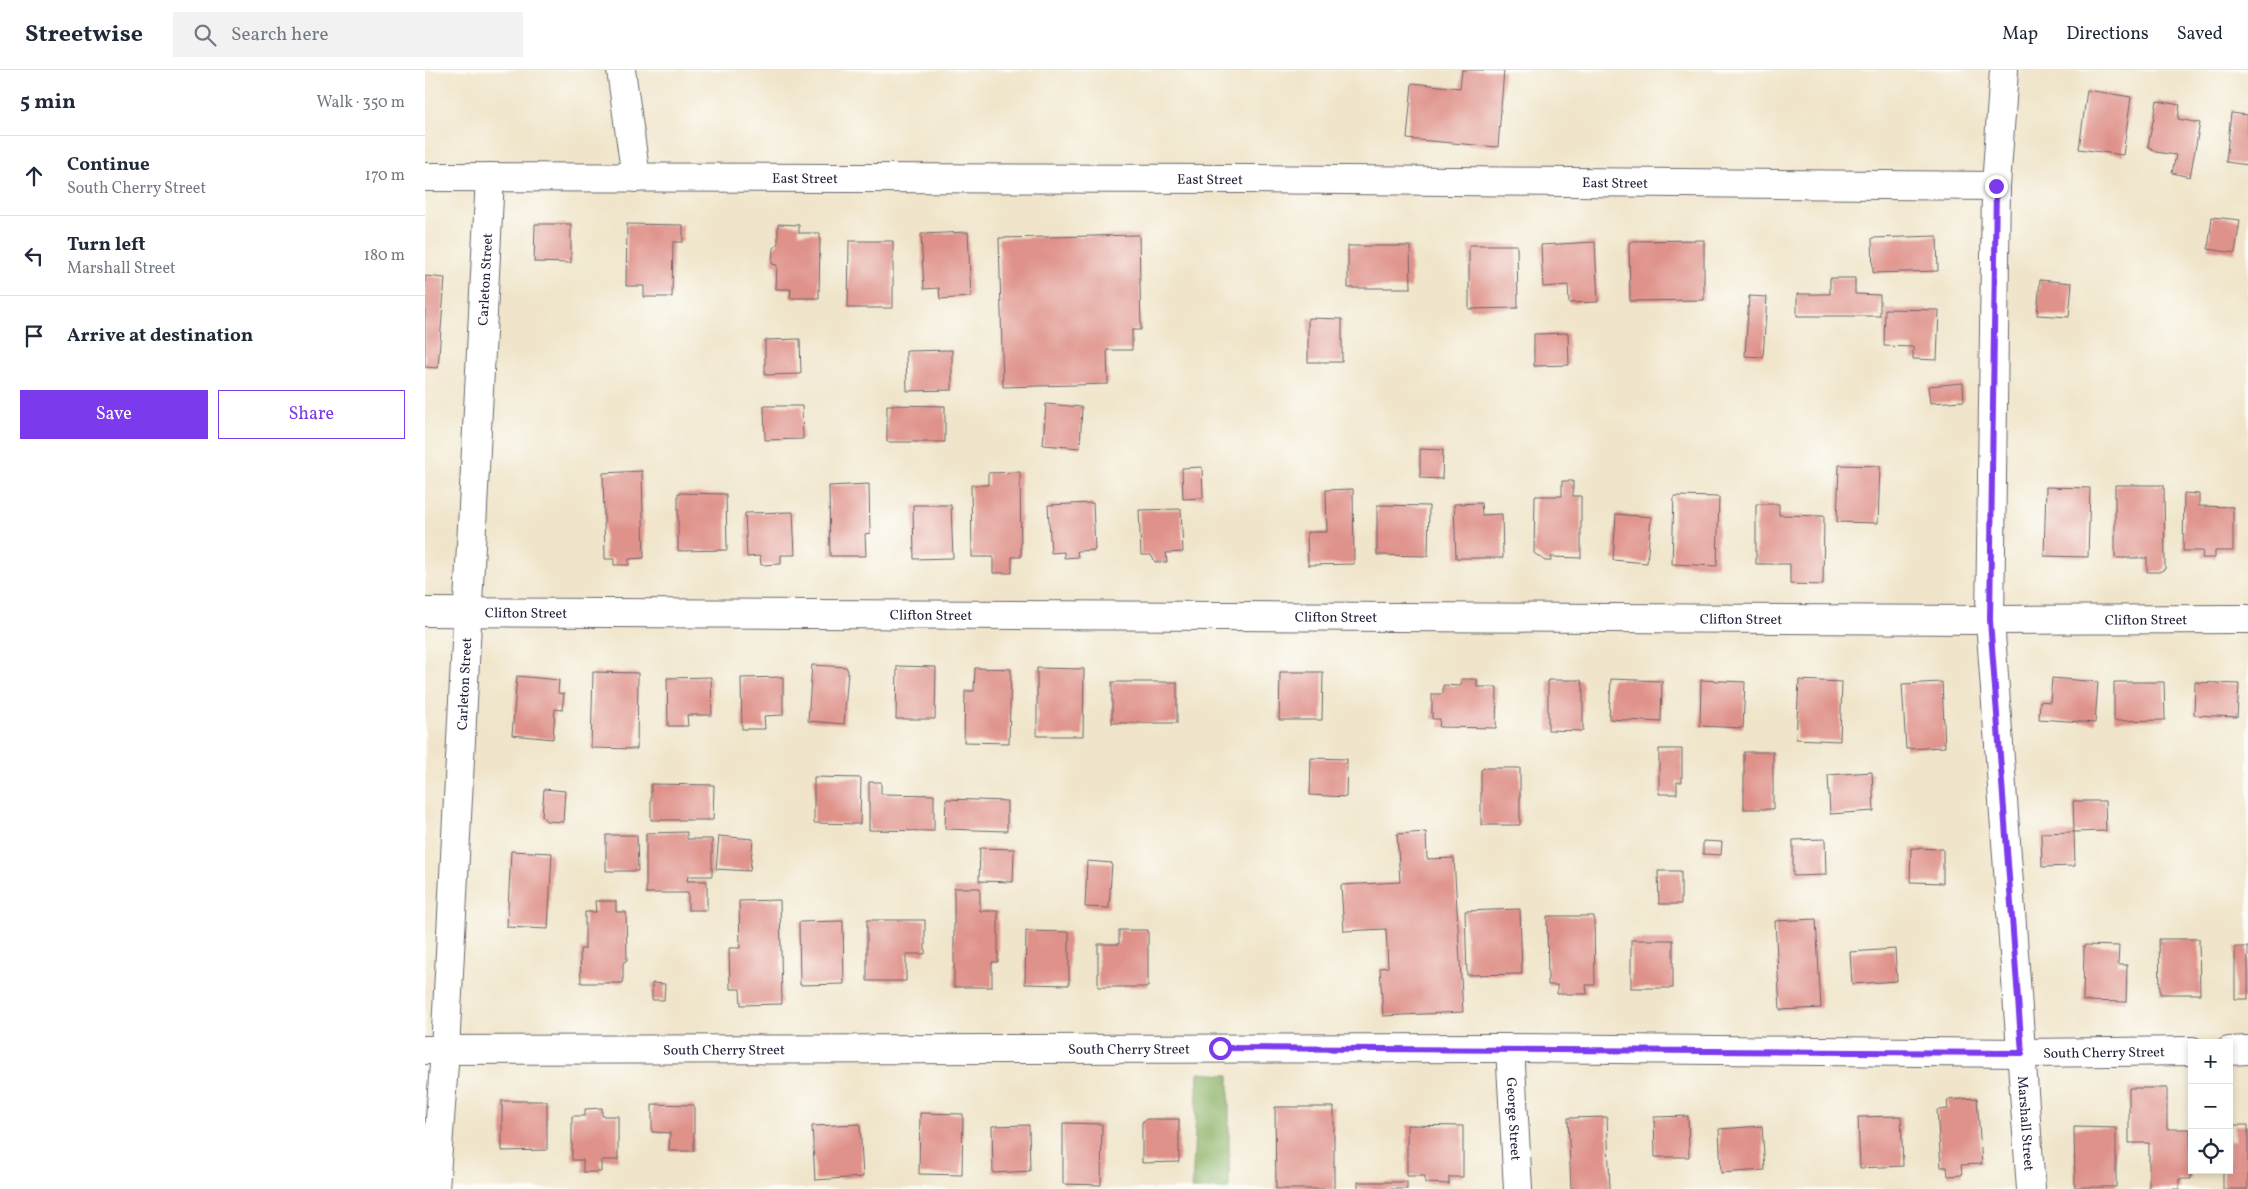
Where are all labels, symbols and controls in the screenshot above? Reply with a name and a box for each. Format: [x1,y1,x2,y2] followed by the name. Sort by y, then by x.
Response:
[173,12,523,57] search box
[25,18,143,52] text: Streetwise
[191,21,219,49] icon: search
[231,22,328,48] text: Search here
[2002,22,2038,47] text: Map
[2066,22,2149,47] text: Directions
[2177,22,2223,47] text: Saved
[20,88,76,117] text: 5 min
[317,92,405,114] text: Walk · 350 m
[67,152,150,178] text: Continue
[20,162,48,190] icon: ahead
[365,165,405,187] text: 170 m
[772,170,838,189] street label: East Street
[1177,171,1243,190] street label: East Street
[1582,174,1648,194] street label: East Street
[1985,175,2008,198] route end
[67,178,206,200] text: South Cherry Street
[67,232,146,258] text: Turn left
[474,232,498,326] street label: Carleton Street
[20,242,48,270] icon: left
[364,245,405,267] text: 180 m
[67,258,176,280] text: Marshall Street
[20,322,48,350] icon: arrive
[67,323,253,349] text: Arrive at destination
[20,390,208,439] button: Save
[218,390,405,439] button: Share
[485,604,567,624] street label: Clifton Street
[890,606,972,626] street label: Clifton Street
[1295,608,1377,628] street label: Clifton Street
[1700,611,1782,630] street label: Clifton Street
[2105,611,2187,631] street label: Clifton Street
[453,637,477,731] street label: Carleton Street
[1209,1037,1232,1060] route start
[2188,1039,2233,1174] map controls
[2188,1039,2233,1084] button: +
[663,1041,785,1061] street label: South Cherry Street
[1068,1041,1190,1060] street label: South Cherry Street
[2043,1043,2165,1064] street label: South Cherry Street
[2012,1075,2038,1172] street label: Marshall Street
[1501,1077,1524,1161] street label: George Street
[2188,1084,2233,1129] button: −
[2188,1129,2233,1174] button: locate

